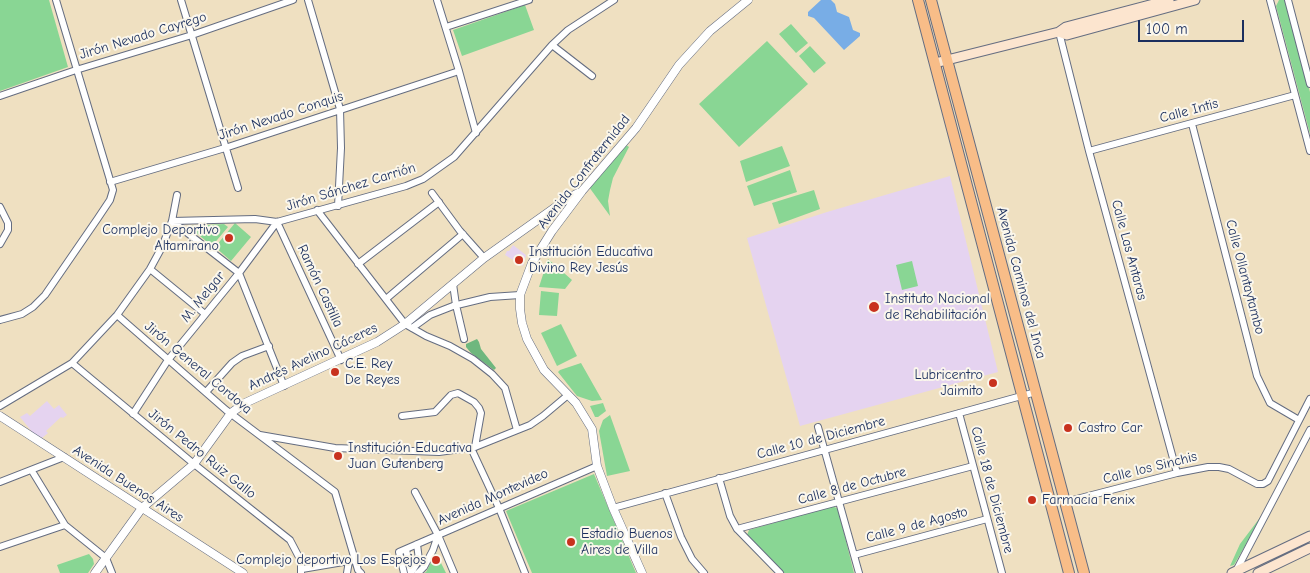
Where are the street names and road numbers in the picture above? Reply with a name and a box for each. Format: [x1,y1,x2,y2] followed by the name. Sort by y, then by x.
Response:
[77,9,209,63] street label: Jirón Nevado Cayrego
[216,88,346,144] street label: Jirón Nevado Conquis
[1158,95,1220,127] street label: Calle Intis
[534,112,634,232] street label: Avenida Confraternidad
[284,159,418,215] street label: Jirón Sánchez Carrión
[1108,198,1150,302] street label: Calle Las Antaras
[993,205,1049,361] street label: Avenida Caminos del Inca
[1222,218,1268,336] street label: Calle Ollantaytambo
[294,242,346,330] street label: Ramón Castilla
[177,268,229,326] street label: M. Melgar
[141,318,255,418] street label: Jirón General Cordova
[246,320,380,394] street label: Andrés Avelino Cáceres
[145,405,259,503] street label: Jirón Pedro Ruiz Gallo
[755,413,887,463] street label: Calle 10 de Diciembre
[967,425,1017,555] street label: Calle 18 de Diciembre
[69,442,187,526] street label: Avenida Buenos Aires
[1101,448,1199,488] street label: Calle los Sinchis
[796,463,908,509] street label: Calle 8 de Octubre
[435,465,551,529] street label: Avenida Montevideo
[864,503,970,547] street label: Calle 9 de Agosto

